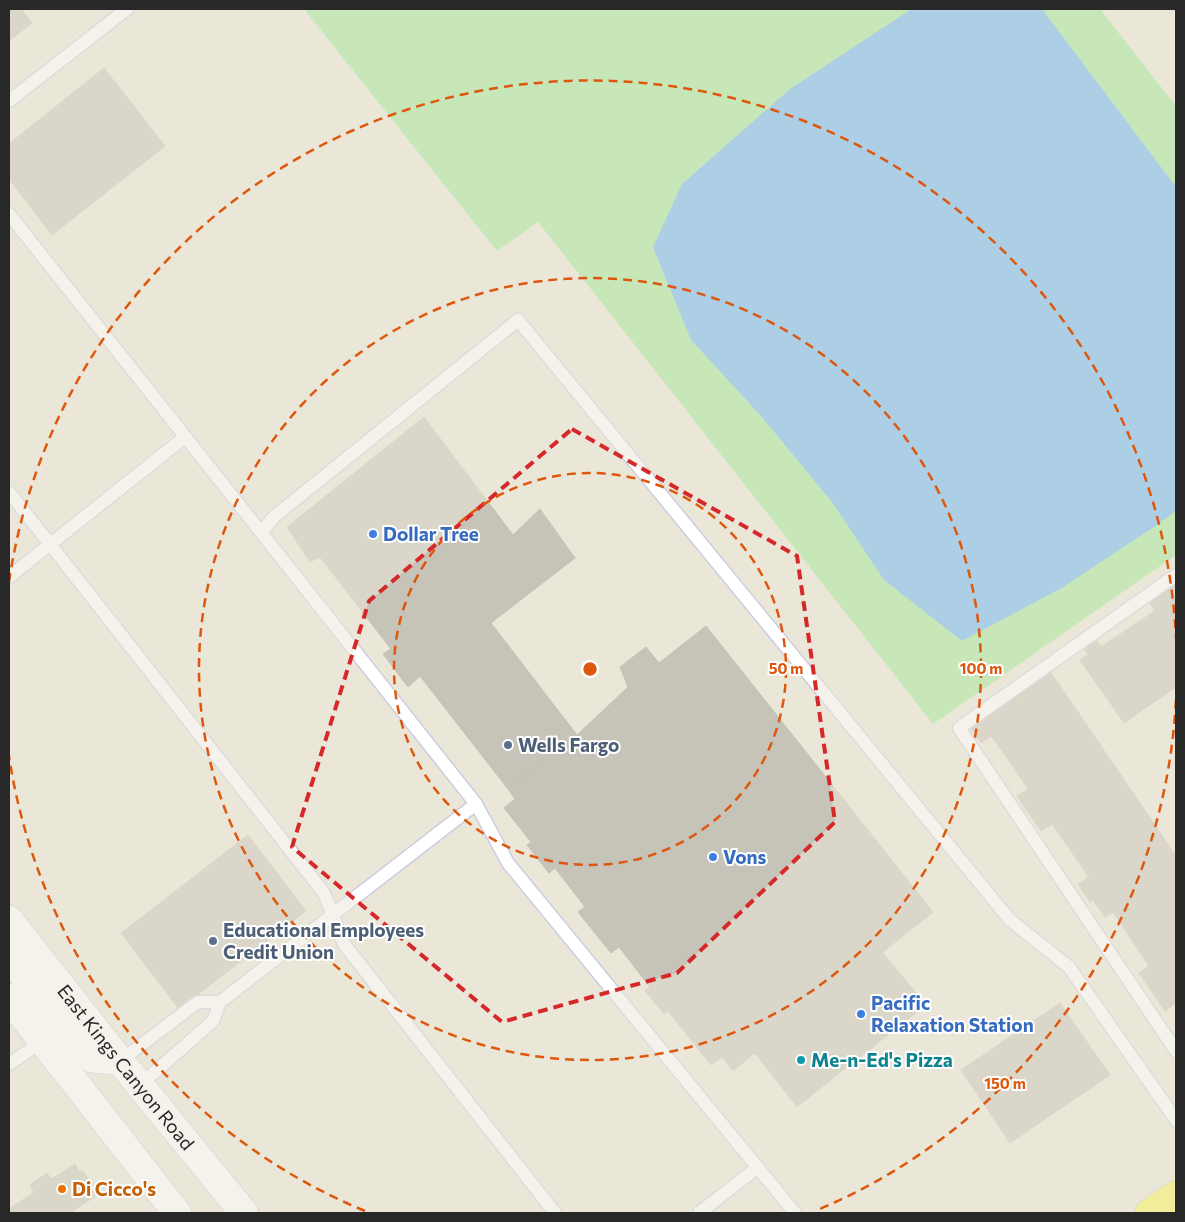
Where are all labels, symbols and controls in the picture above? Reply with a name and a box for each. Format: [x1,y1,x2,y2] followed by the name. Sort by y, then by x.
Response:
[383,522,479,545] place label: Dollar Tree
[367,528,379,540] marker: Dollar Tree
[769,659,803,677] text: 50 m
[960,659,1002,677] text: 100 m
[581,660,599,678] centre of rings
[518,733,619,756] place label: Wells Fargo
[502,739,514,751] marker: Wells Fargo
[723,845,767,868] place label: Vons
[707,851,719,863] marker: Vons
[223,918,424,963] place label: Educational Employees Credit Union
[207,935,219,947] marker: Educational Employees Credit Union
[53,979,200,1154] street label: East Kings Canyon Road
[871,991,1034,1036] place label: Pacific Relaxation Station
[855,1008,867,1020] marker: Pacific Relaxation Station
[811,1048,953,1071] place label: Me-n-Ed's Pizza
[795,1054,807,1066] marker: Me-n-Ed's Pizza
[984,1074,1026,1092] text: 150 m
[72,1177,156,1200] place label: Di Cicco's
[56,1183,68,1195] marker: Di Cicco's

